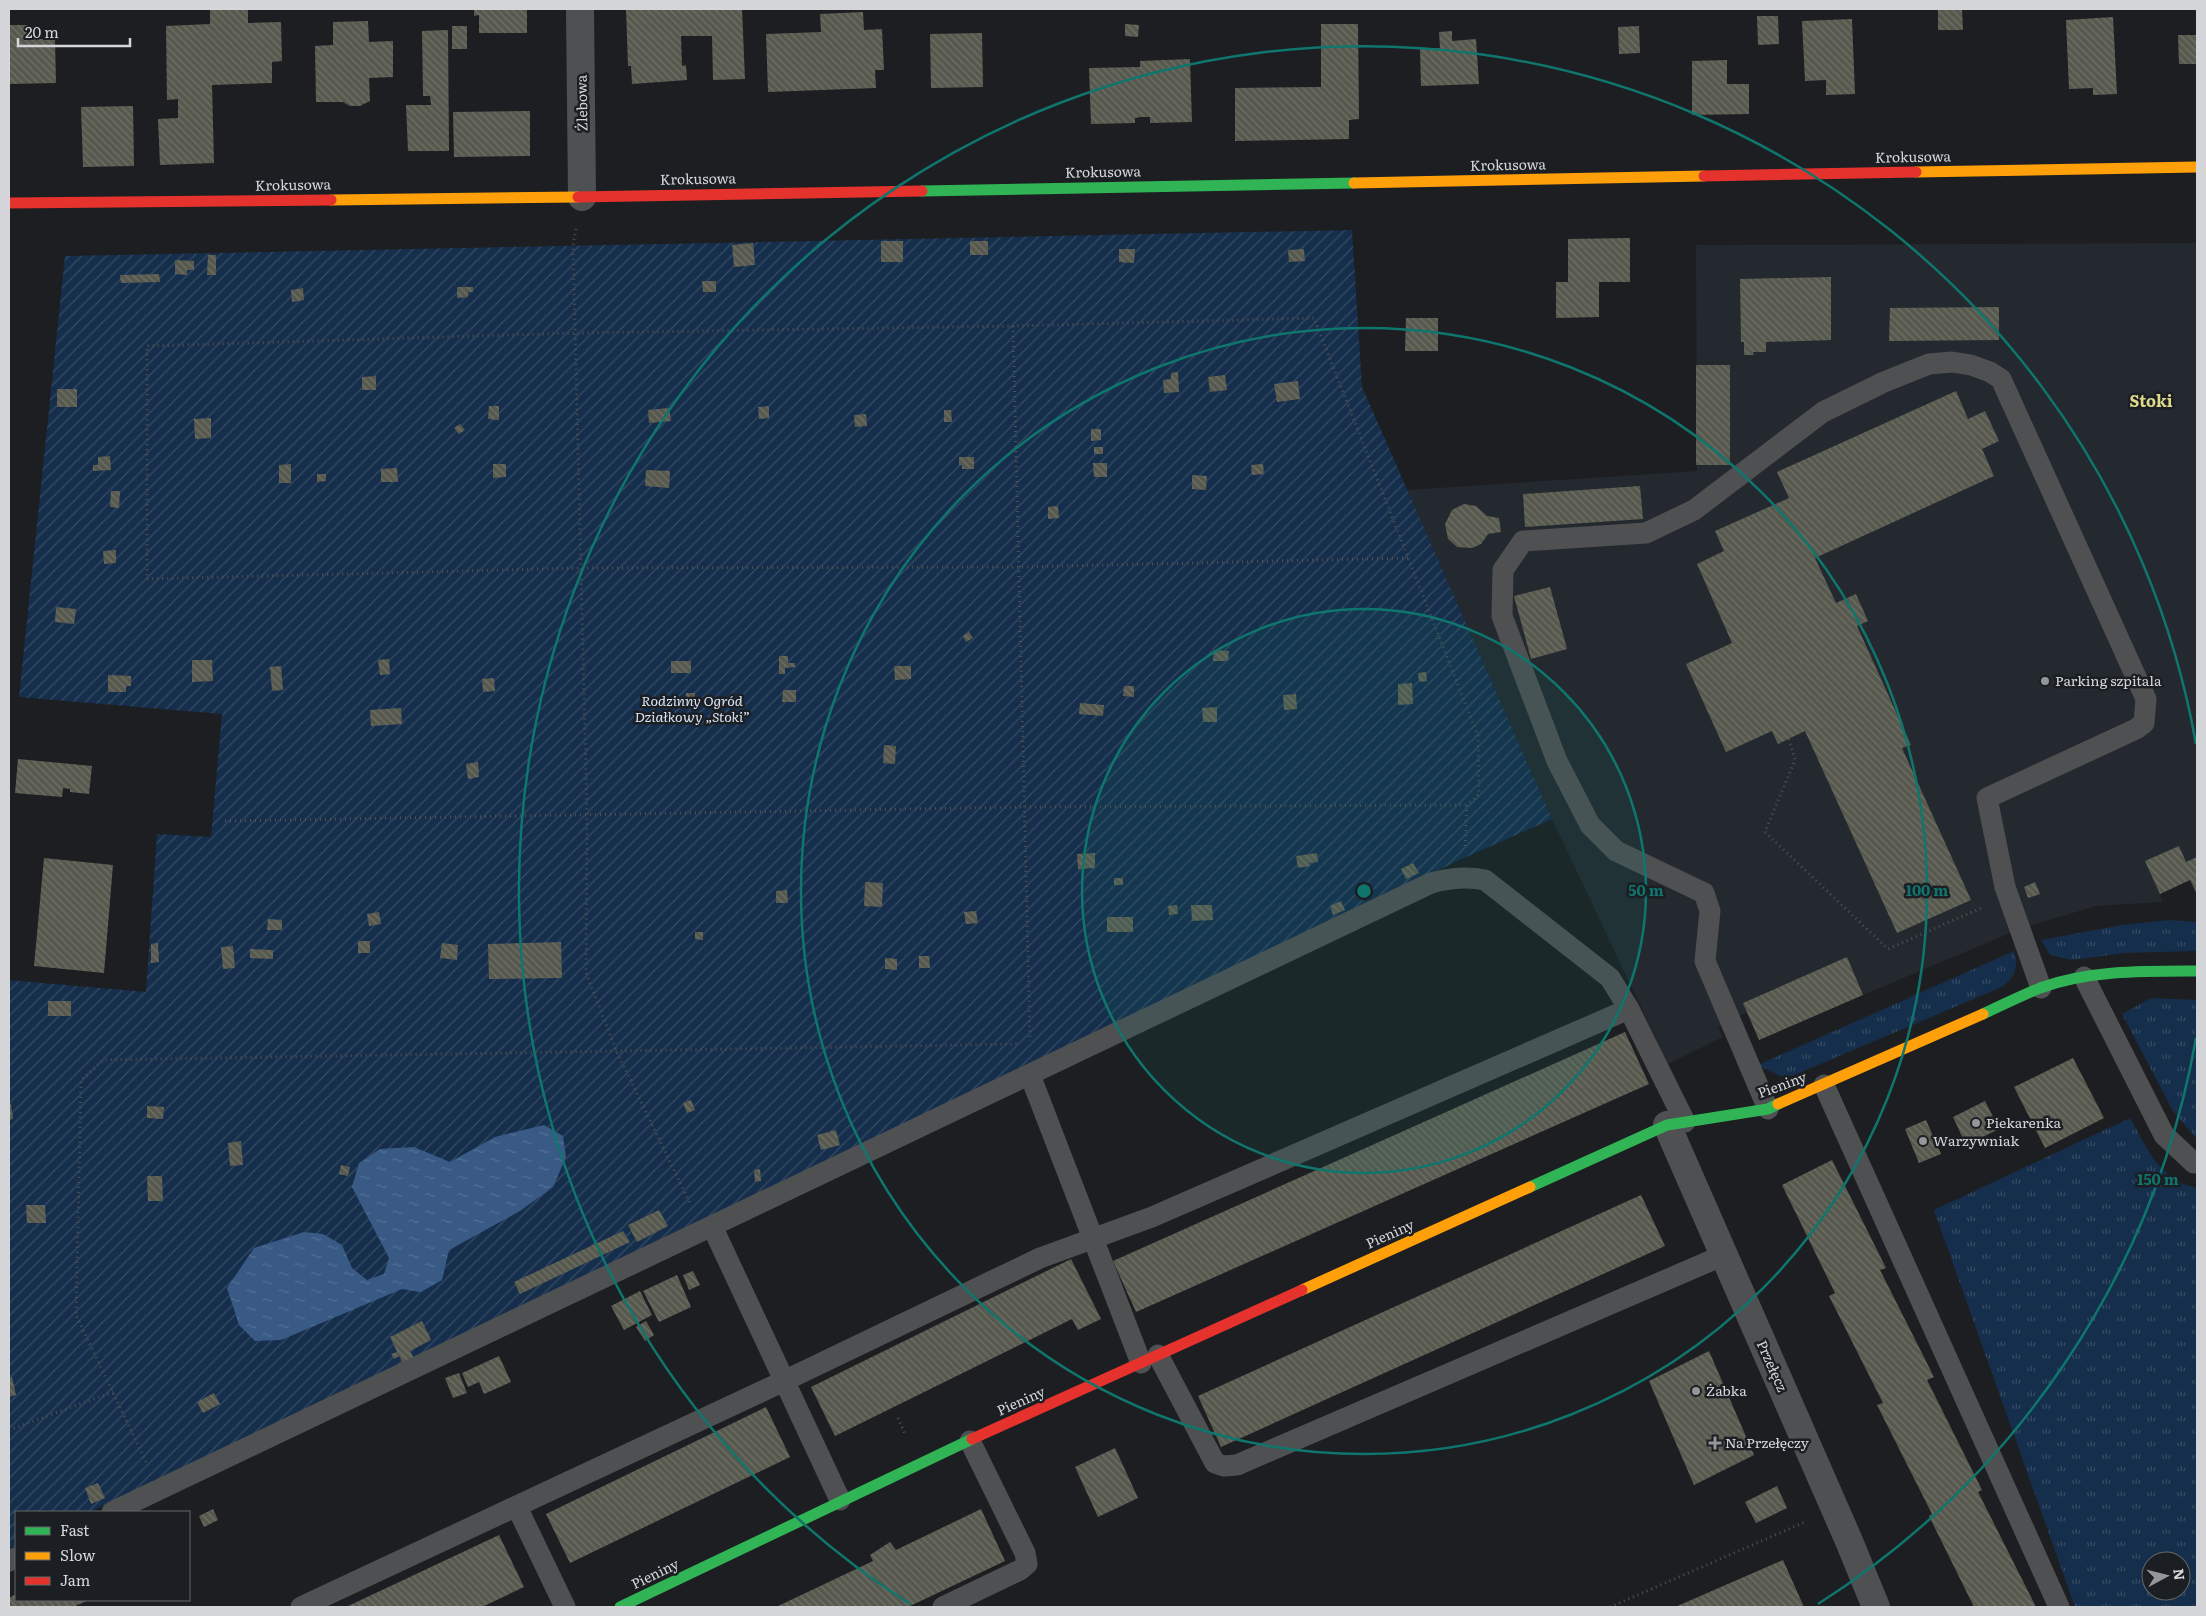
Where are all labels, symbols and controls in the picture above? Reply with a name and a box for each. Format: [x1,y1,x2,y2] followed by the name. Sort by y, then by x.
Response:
[18,15,130,47] scale bar
[25,20,59,43] text: 20 m
[570,74,591,131] street label: Żlebowa
[1875,145,1952,167] street label: Krokusowa
[1470,153,1547,175] street label: Krokusowa
[1065,160,1142,182] street label: Krokusowa
[660,167,737,189] street label: Krokusowa
[255,173,332,195] street label: Krokusowa
[2129,388,2173,412] district label: Stoki
[2055,670,2162,690] place label: Parking szpitala
[2039,675,2051,687] marker: Parking szpitala
[635,690,749,726] park label: Rodzinny Ogród Działkowy „Stoki”
[1628,878,1664,901] text: 50 m
[1906,878,1948,901] text: 100 m
[1355,882,1373,900] centre of rings
[1754,1066,1810,1102] street label: Pieniny
[1986,1112,2061,1132] place label: Piekarenka
[1970,1117,1982,1129] marker: Piekarenka
[1933,1130,2019,1150] place label: Warzywniak
[1917,1135,1929,1147] marker: Warzywniak
[2137,1167,2179,1190] text: 150 m
[1362,1213,1418,1253] street label: Pieniny
[1753,1337,1793,1395] street label: Przełęcz
[993,1380,1049,1420] street label: Pieniny
[1706,1380,1747,1400] place label: Żabka
[1690,1385,1702,1397] marker: Żabka
[1725,1432,1810,1452] place label: Na Przełęczy
[1709,1437,1721,1449] marker: Na Przełęczy
[15,1511,190,1601] legend
[60,1518,89,1541] text: Fast
[60,1543,95,1566] text: Slow
[2141,1551,2191,1601] north arrow
[627,1553,683,1593] street label: Pieniny
[2169,1567,2191,1582] text: N
[60,1568,91,1591] text: Jam

